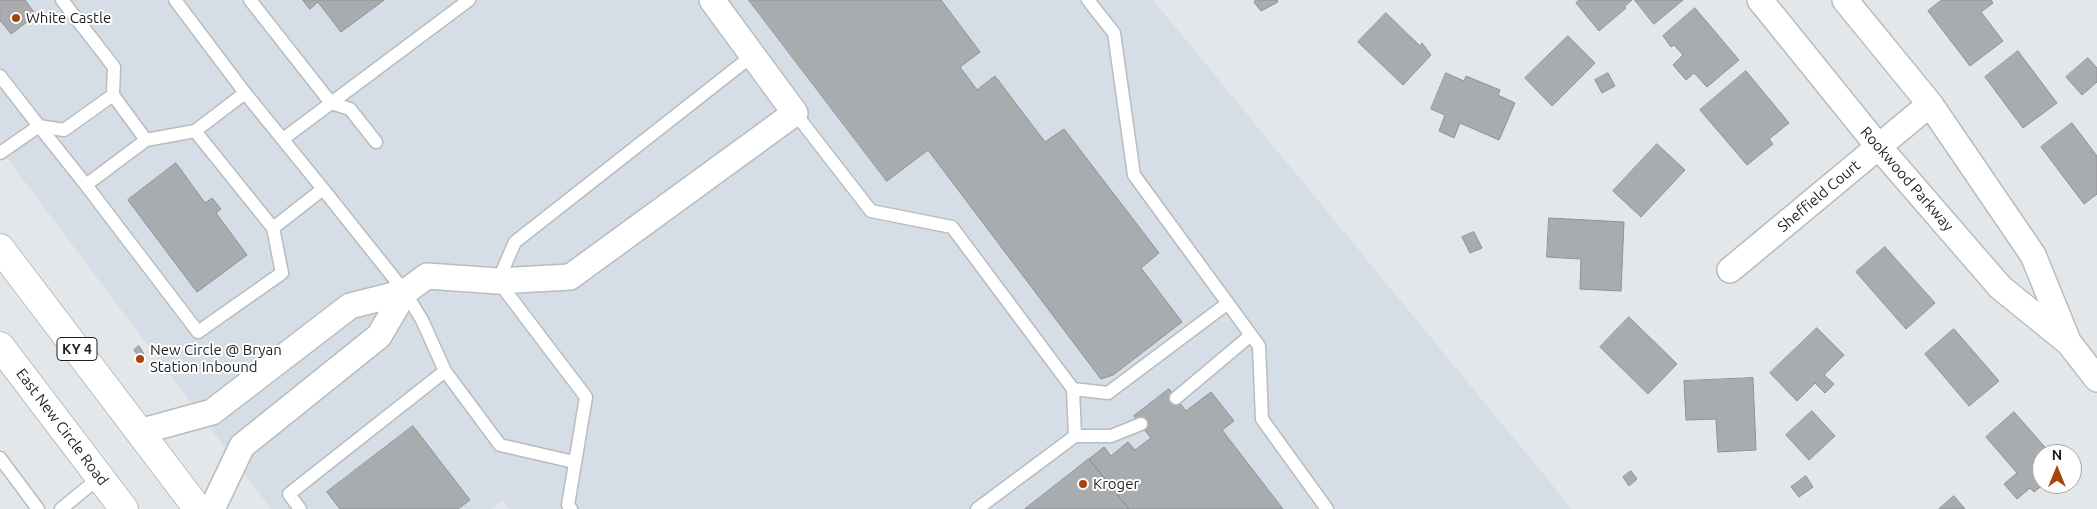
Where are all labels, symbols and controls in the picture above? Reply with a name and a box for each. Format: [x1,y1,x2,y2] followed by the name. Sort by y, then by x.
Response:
[26,9,111,27] place label: White Castle
[10,12,22,24] marker: White Castle
[1857,123,1957,235] street label: Rookwood Parkway
[1774,156,1864,236] street label: Sheffield Court
[57,338,97,360] road number: KY 4
[150,341,282,376] place label: New Circle @ Bryan Station Inbound
[134,353,146,365] marker: New Circle @ Bryan Station Inbound
[12,365,112,489] street label: East New Circle Road
[2032,444,2082,494] north arrow
[2052,447,2062,463] text: N
[1093,475,1139,493] place label: Kroger
[1077,478,1089,490] marker: Kroger

